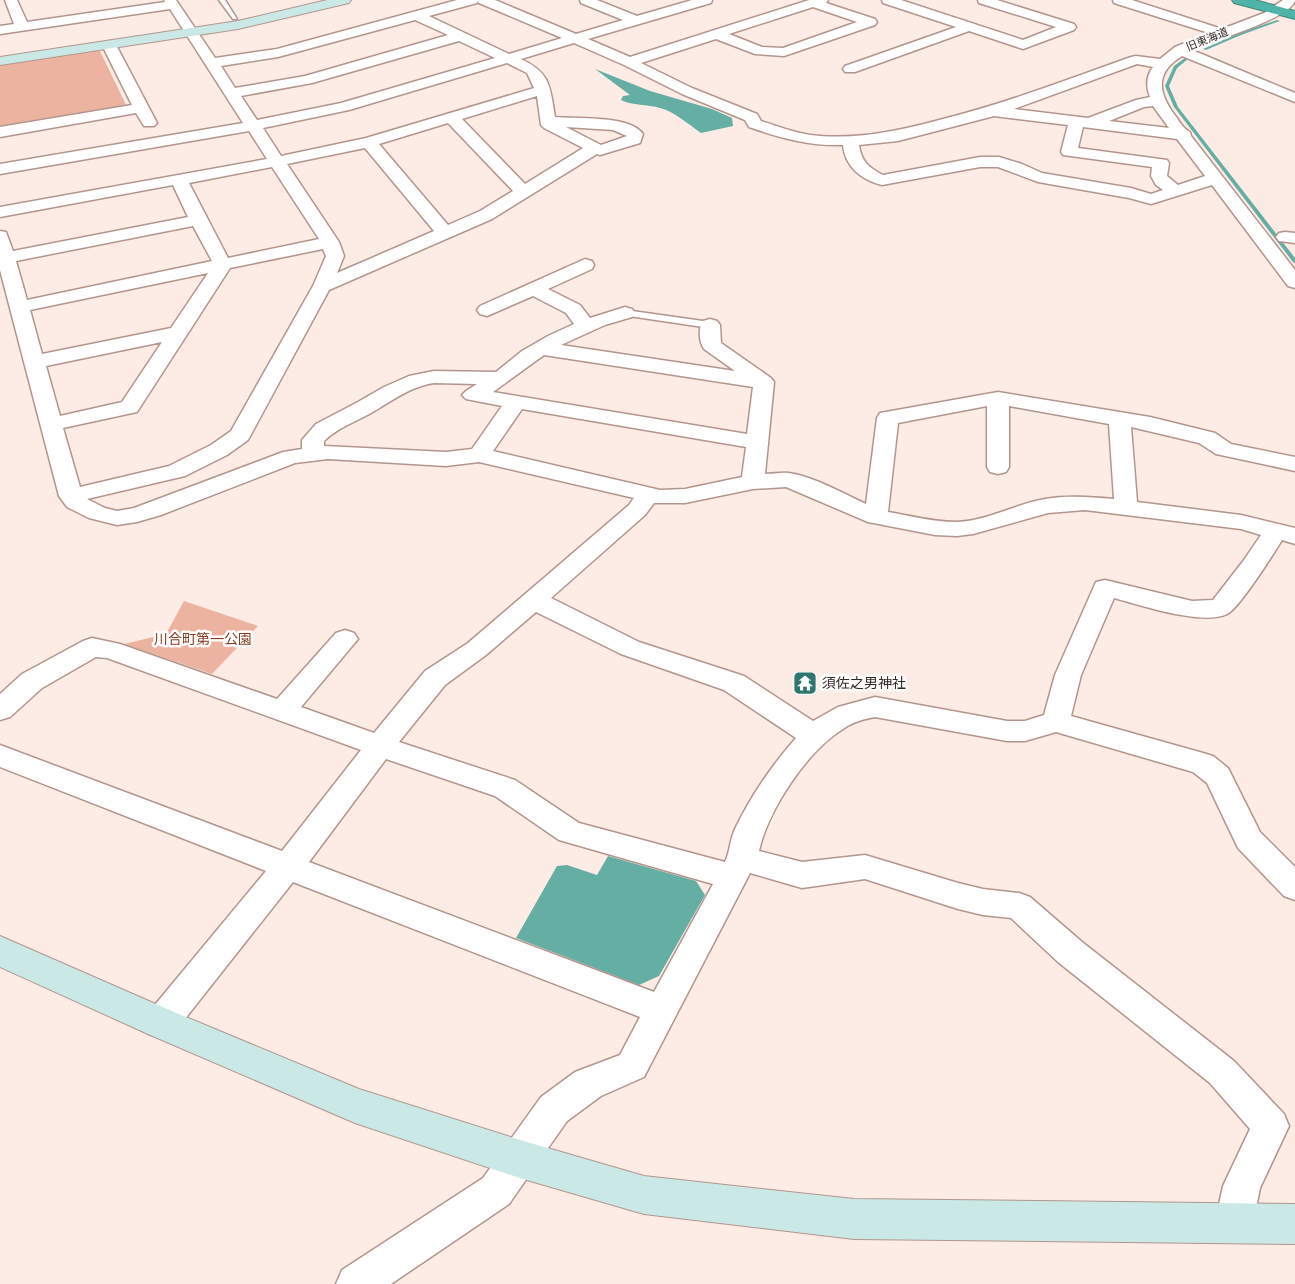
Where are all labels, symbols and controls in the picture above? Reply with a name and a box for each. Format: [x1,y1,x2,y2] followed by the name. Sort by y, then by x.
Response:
[1184,25,1230,53] street label: 旧東海道
[154,631,252,647] park label: 川合町第一公園
[792,670,818,696] temple icon: 須佐之男神社
[822,675,906,691] place label: 須佐之男神社

